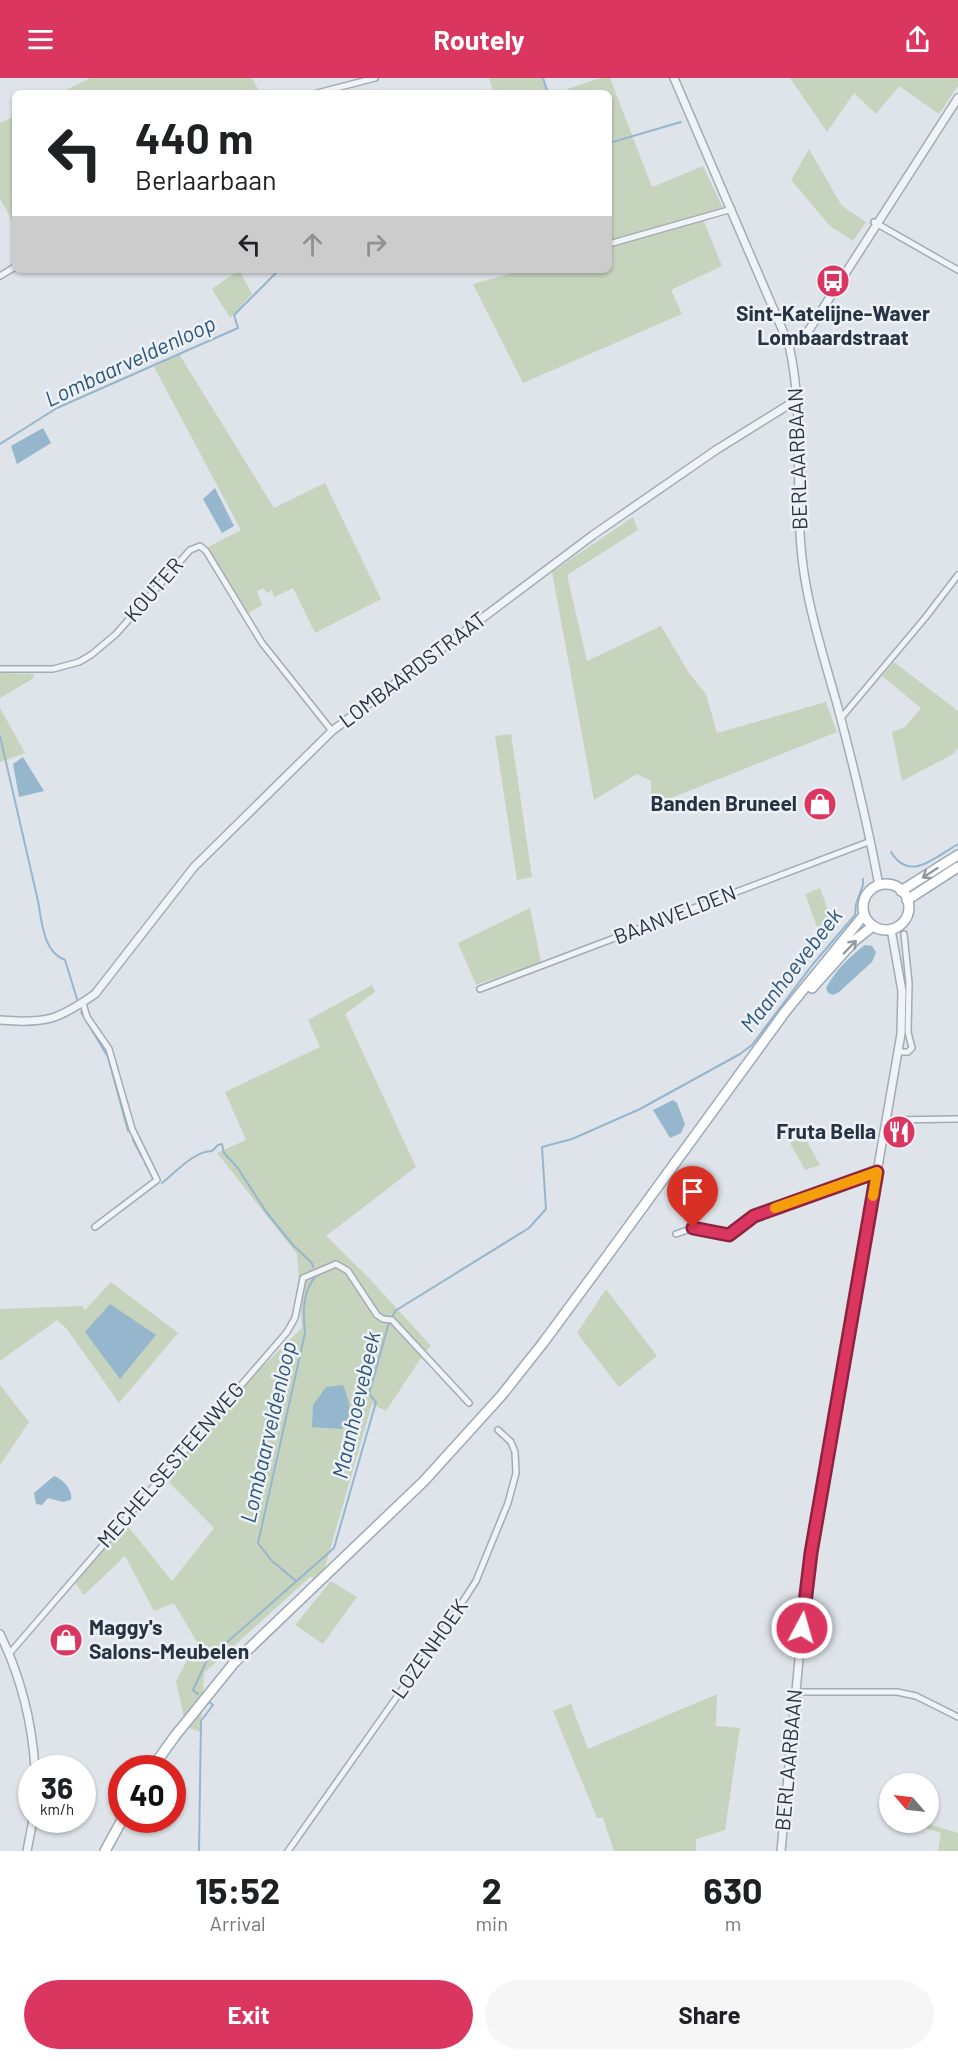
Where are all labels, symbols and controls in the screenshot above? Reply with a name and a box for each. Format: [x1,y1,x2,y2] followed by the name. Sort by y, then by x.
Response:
[24,23,57,56] icon: menu
[433,23,525,55] text: Routely
[901,23,934,56] icon: share
[135,112,253,162] text: 440 m
[36,114,114,192] icon: left
[135,163,277,195] text: Berlaarbaan
[233,228,266,261] icon: left
[296,228,329,261] icon: ahead
[359,228,392,261] icon: right
[815,263,851,299] bus stop icon: Sint-Katelijne-Waver Lombaardstraat
[736,300,930,349] place label: Sint-Katelijne-Waver Lombaardstraat
[40,309,219,411] water label: Lombaarveldenloop
[782,388,811,531] street label: BERLAARBAAN
[118,552,187,626] street label: KOUTER
[334,605,491,732] street label: LOMBAARDSTRAAT
[802,786,838,822] shop icon: Banden Bruneel
[651,790,797,815] place label: Banden Bruneel
[922,867,939,879] one-way arrow
[610,879,739,948] street label: BAANVELDEN
[734,902,847,1037] water label: Maanhoevebeek
[842,939,857,954] one-way arrow
[881,1114,917,1150] restaurant icon: Fruta Bella
[776,1118,876,1143] place label: Fruta Bella
[667,1166,718,1228] pin
[676,1175,709,1208] icon: arrive
[325,1328,385,1481] water label: Maanhoevebeek
[234,1339,301,1525] water label: Lombaarveldenloop
[91,1376,248,1552] street label: MECHELSESTEENWEG
[385,1593,472,1703] street label: LOZENHOEK
[770,1596,834,1660] position arrow
[89,1614,249,1663] place label: Maggy's Salons-Meubelen
[48,1622,84,1658] shop icon: Maggy's Salons-Meubelen
[769,1688,806,1832] street label: BERLAARBAAN
[108,1755,186,1833] speed limit sign: 40
[41,1769,73,1805] text: 36
[879,1773,939,1833] north arrow
[879,1773,939,1833] map controls
[40,1800,74,1818] text: km/h
[195,1868,280,1911] text: 15:52
[482,1868,502,1911] text: 2
[703,1868,763,1911] text: 630
[210,1911,266,1935] text: Arrival
[476,1911,508,1935] text: min
[725,1911,741,1935] text: m
[24,1980,473,2049] button: Exit
[485,1980,934,2049] button: Share

